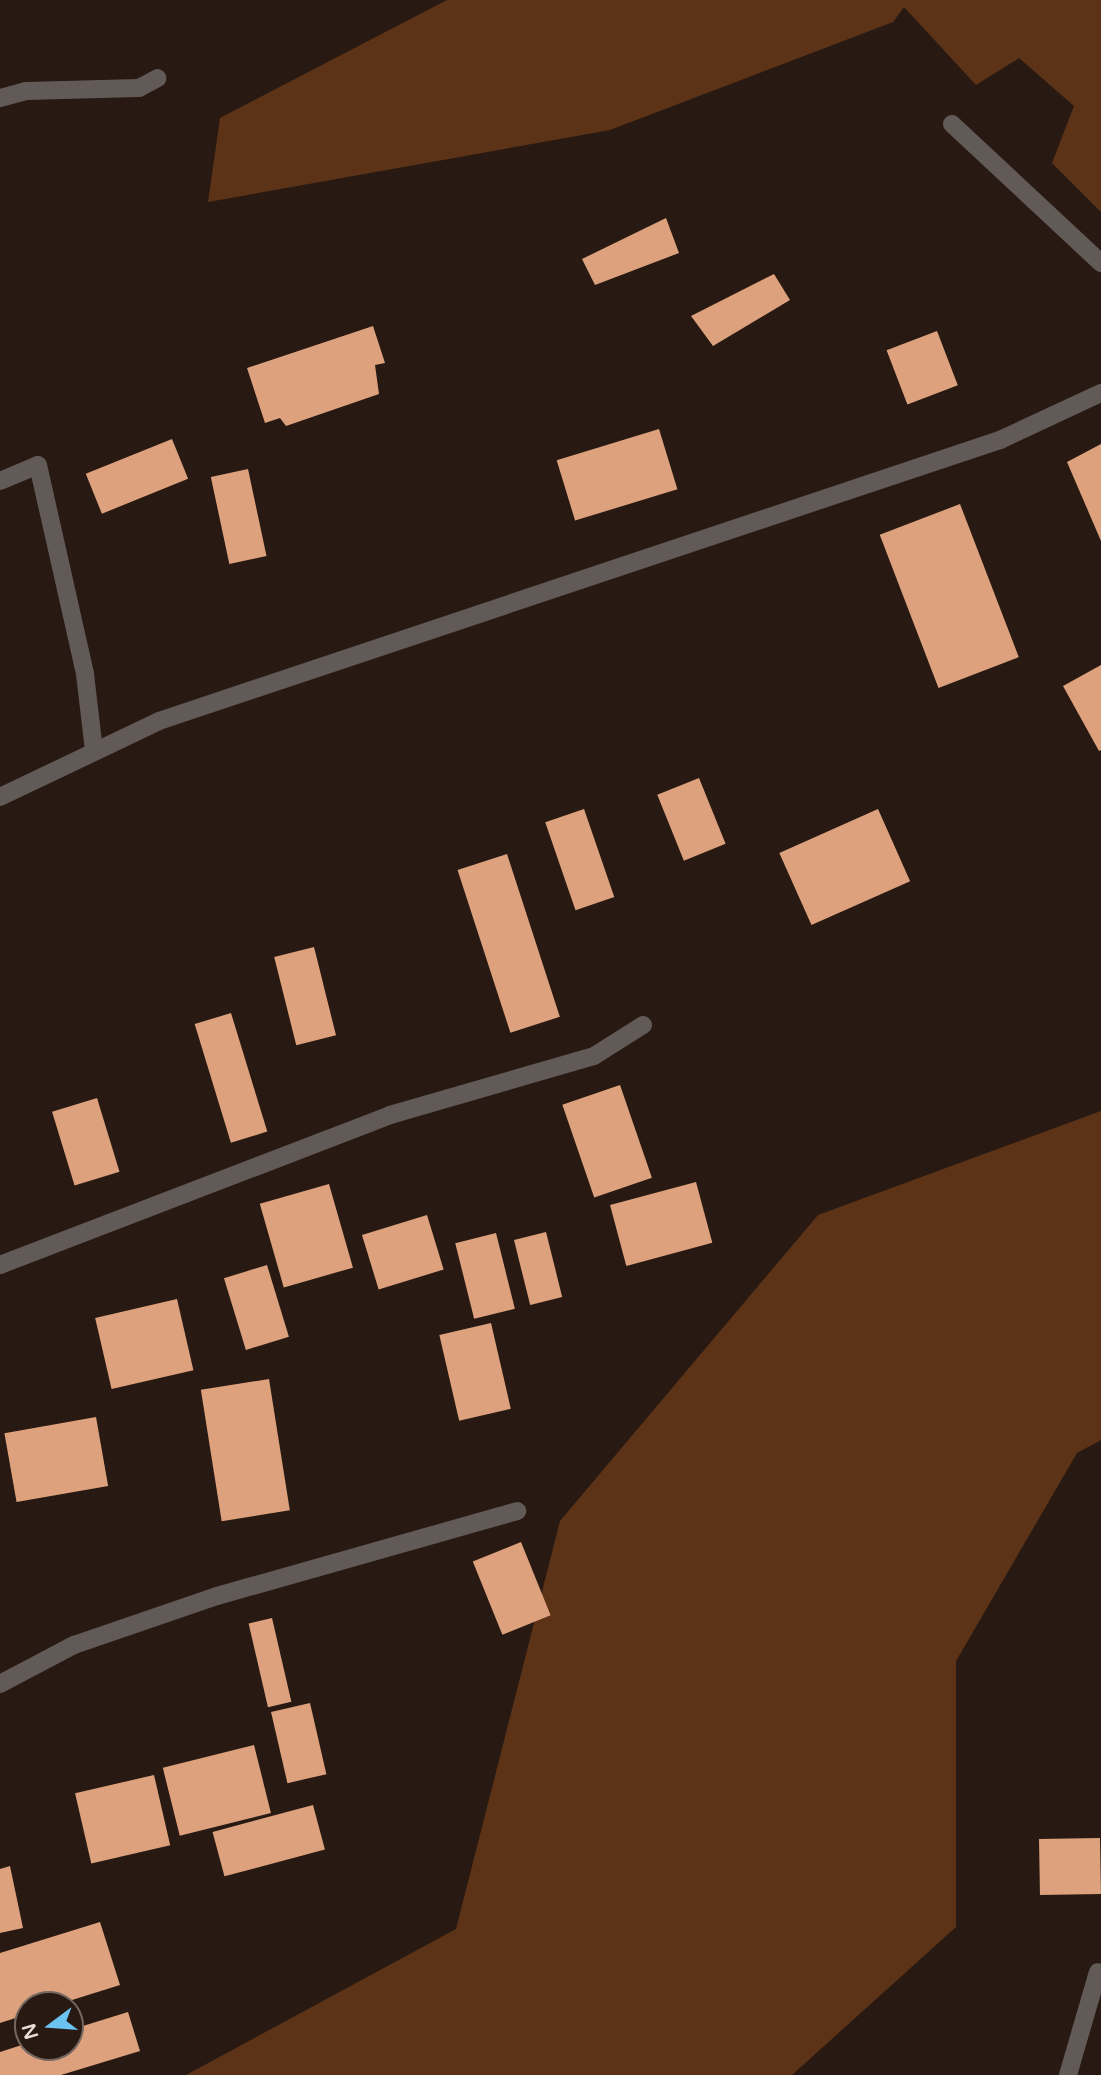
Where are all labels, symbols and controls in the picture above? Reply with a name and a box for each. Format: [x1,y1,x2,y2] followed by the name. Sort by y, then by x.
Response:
[14,1991,84,2061] north arrow
[18,2021,43,2042] text: N

